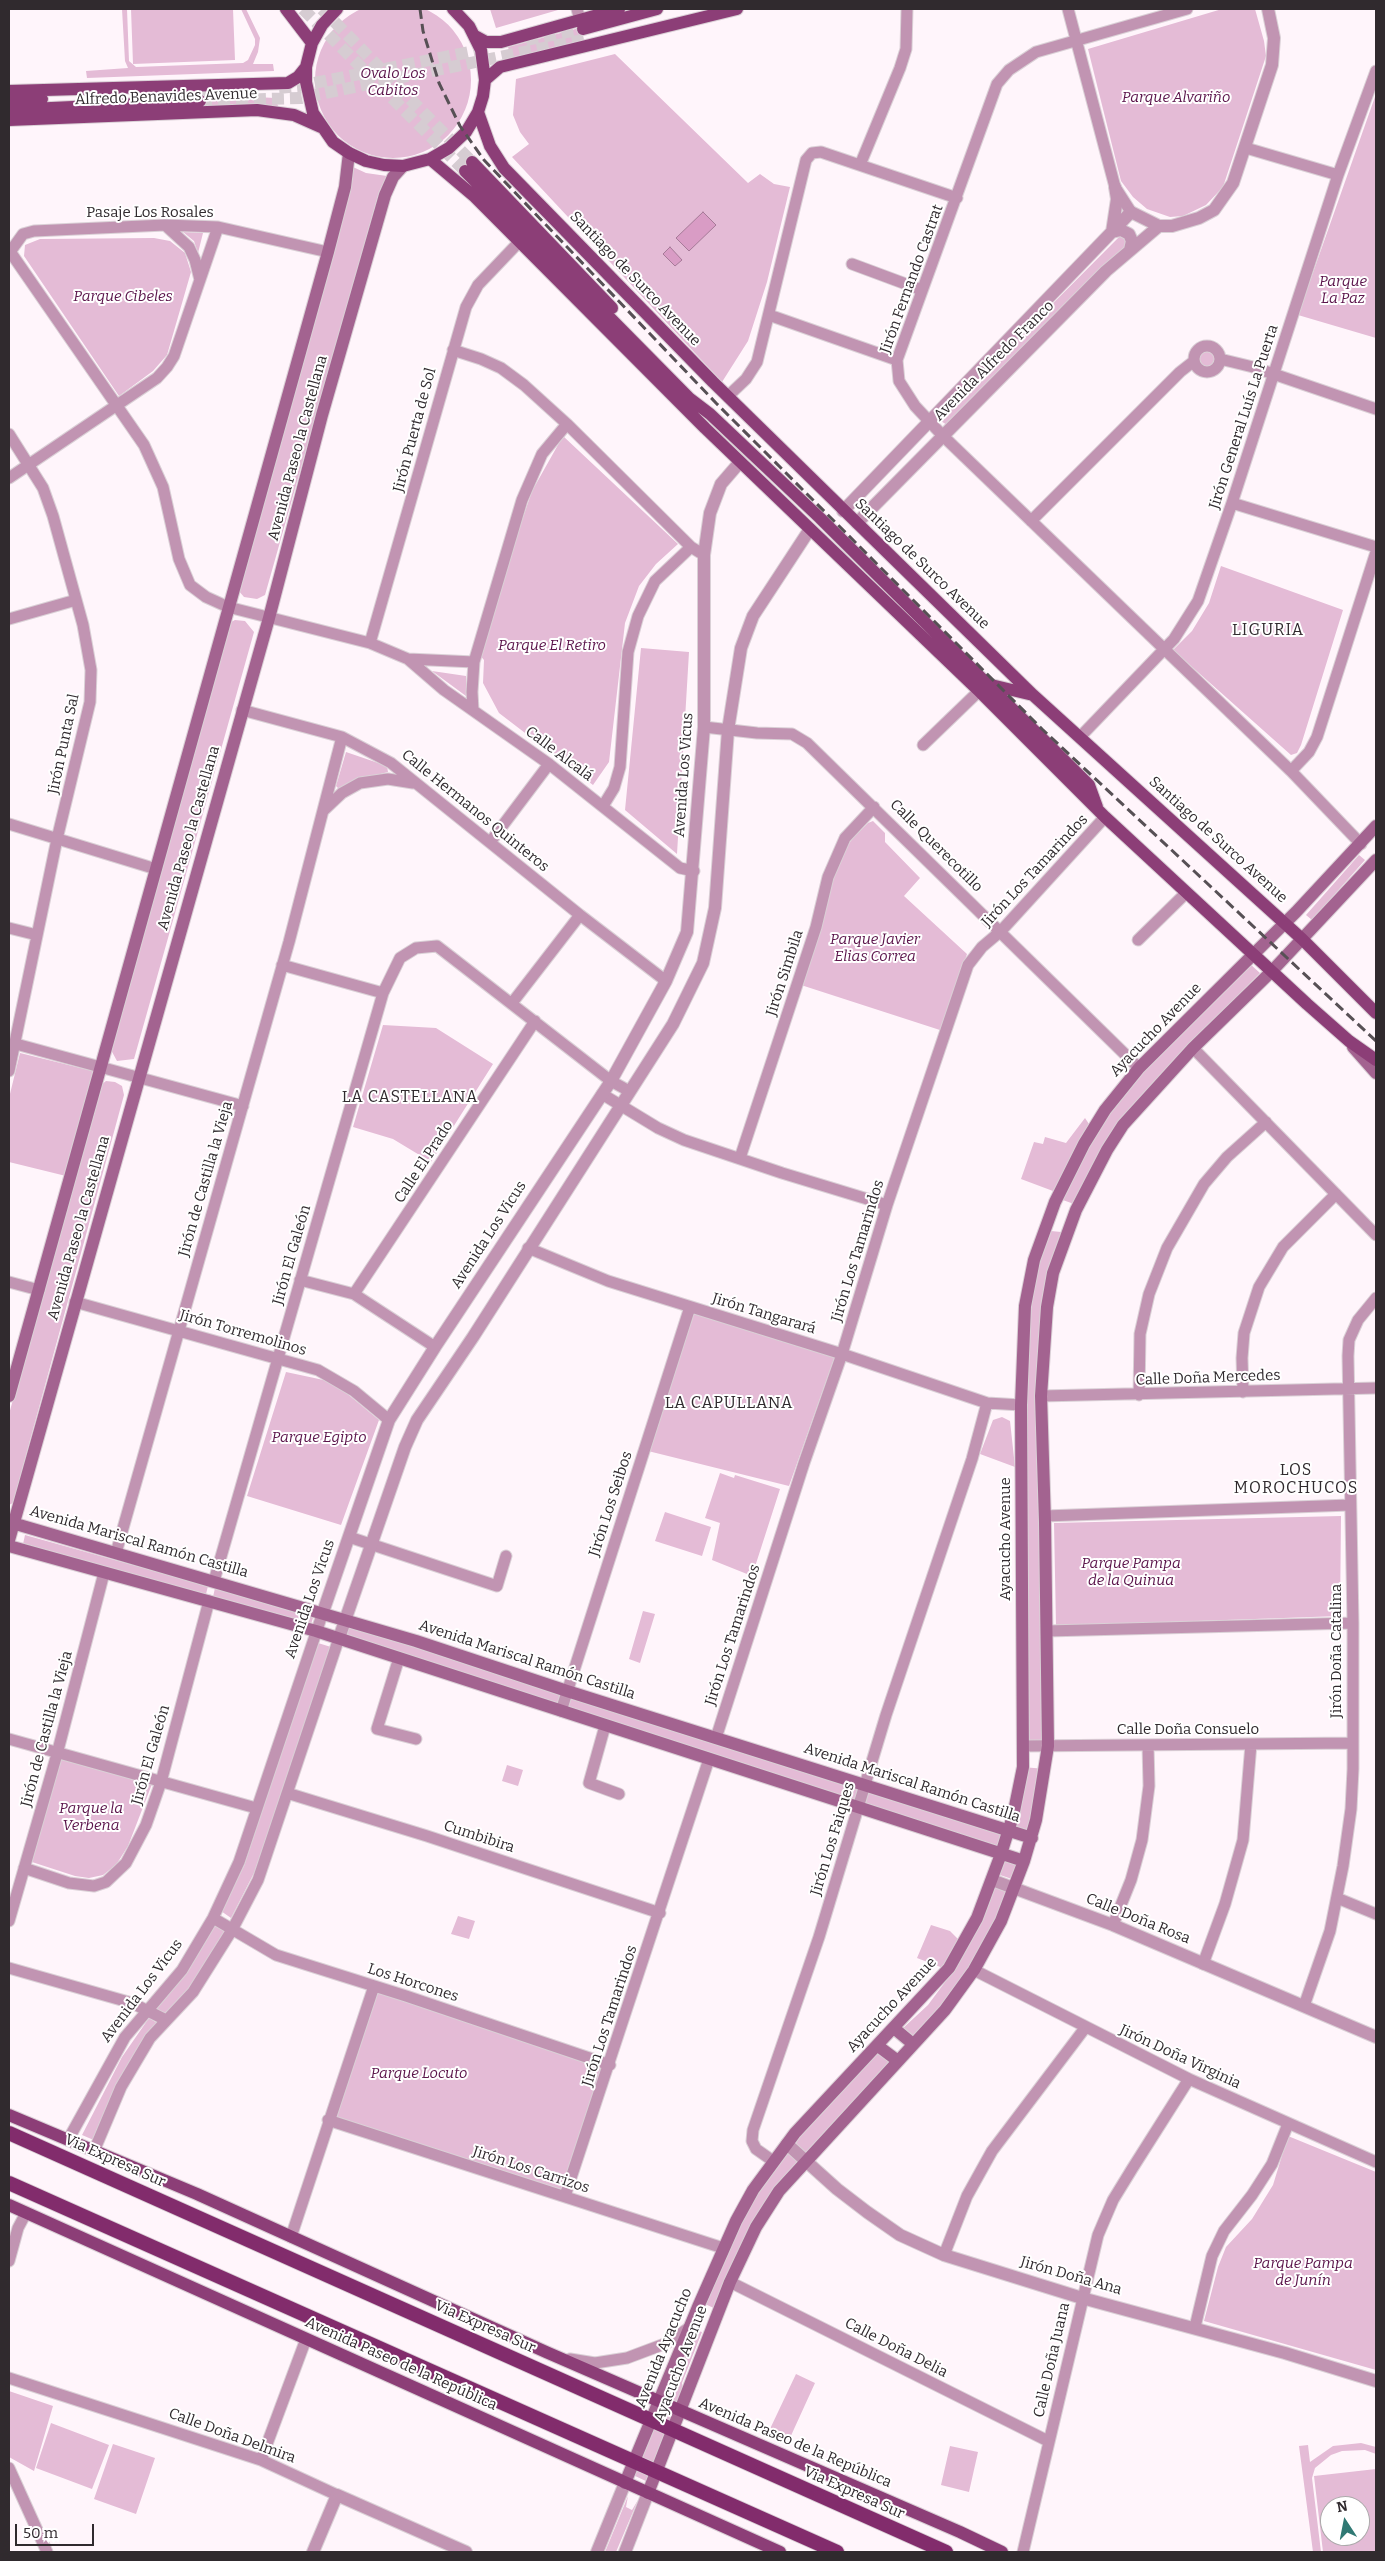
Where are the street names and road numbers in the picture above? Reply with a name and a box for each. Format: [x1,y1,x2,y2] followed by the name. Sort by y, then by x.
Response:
[74,85,258,109] street label: Alfredo Benavides Avenue
[877,202,947,356] street label: Jirón Fernando Castrat
[86,204,214,222] street label: Pasaje Los Rosales
[566,208,704,350] street label: Santiago de Surco Avenue
[930,297,1058,425] street label: Avenida Alfredo Franco
[1206,322,1282,512] street label: Jirón General Luís La Puerta
[265,353,331,543] street label: Avenida Paseo la Castellana
[390,366,440,494] street label: Jirón Puerta de Sol
[851,495,993,633] street label: Santiago de Surco Avenue
[45,692,83,796] street label: Jirón Punta Sal
[671,712,697,838] street label: Avenida Los Vicus
[522,723,596,785] street label: Calle Alcalá
[154,744,224,932] street label: Avenida Paseo la Castellana
[398,746,552,876] street label: Calle Hermanos Quinteros
[1145,773,1291,907] street label: Santiago de Surco Avenue
[886,796,986,896] street label: Calle Querecotillo
[978,811,1092,931] street label: Jirón Los Tamarindos
[763,928,807,1018] street label: Jirón Simbila
[1107,979,1205,1081] street label: Ayacucho Avenue
[175,1099,237,1259] street label: Jirón de Castilla la Vieja
[391,1117,457,1207] street label: Calle El Prado
[44,1134,114,1322] street label: Avenida Paseo la Castellana
[448,1178,530,1292] street label: Avenida Los Vicus
[828,1178,888,1324] street label: Jirón Los Tamarindos
[269,1203,315,1307] street label: Jirón El Galeón
[710,1290,818,1338] street label: Jirón Tangarará
[177,1306,309,1360] street label: Jirón Torremolinos
[1135,1366,1281,1390] street label: Calle Doña Mercedes
[585,1449,637,1559] street label: Jirón Los Seibos
[997,1477,1015,1601] street label: Ayacucho Avenue
[28,1502,250,1582] street label: Avenida Mariscal Ramón Castilla
[281,1537,339,1661] street label: Avenida Los Vicus
[702,1562,764,1708] street label: Jirón Los Tamarindos
[1328,1584,1346,1718] street label: Jirón Doña Catalina
[417,1616,637,1704] street label: Avenida Mariscal Ramón Castilla
[17,1649,77,1809] street label: Jirón de Castilla la Vieja
[128,1703,174,1807] street label: Jirón El Galeón
[1117,1721,1259,1739] street label: Calle Doña Consuelo
[802,1739,1022,1827] street label: Avenida Mariscal Ramón Castilla
[807,1780,859,1898] street label: Jirón Los Faiques
[441,1817,517,1857] street label: Cumbibira
[1083,1890,1193,1948] street label: Calle Doña Rosa
[97,1936,187,2046] street label: Avenida Los Vicus
[579,1943,641,2089] street label: Jirón Los Tamarindos
[843,1954,941,2056] street label: Ayacucho Avenue
[365,1960,461,2006] street label: Los Horcones
[1116,2021,1244,2093] street label: Jirón Doña Virginia
[62,2131,168,2191] street label: Via Expresa Sur
[470,2143,592,2197] street label: Jirón Los Carrizos
[1018,2253,1124,2299] street label: Jirón Doña Ana
[632,2286,696,2410] street label: Avenida Ayacucho
[432,2297,538,2357] street label: Via Expresa Sur
[1030,2301,1074,2419] street label: Calle Doña Juana
[650,2303,712,2425] street label: Ayacucho Avenue
[302,2314,500,2414] street label: Avenida Paseo de la República
[842,2314,950,2382] street label: Calle Doña Delia
[696,2394,894,2492] street label: Avenida Paseo de la República
[166,2405,298,2467] street label: Calle Doña Delmira
[801,2463,907,2523] street label: Via Expresa Sur

